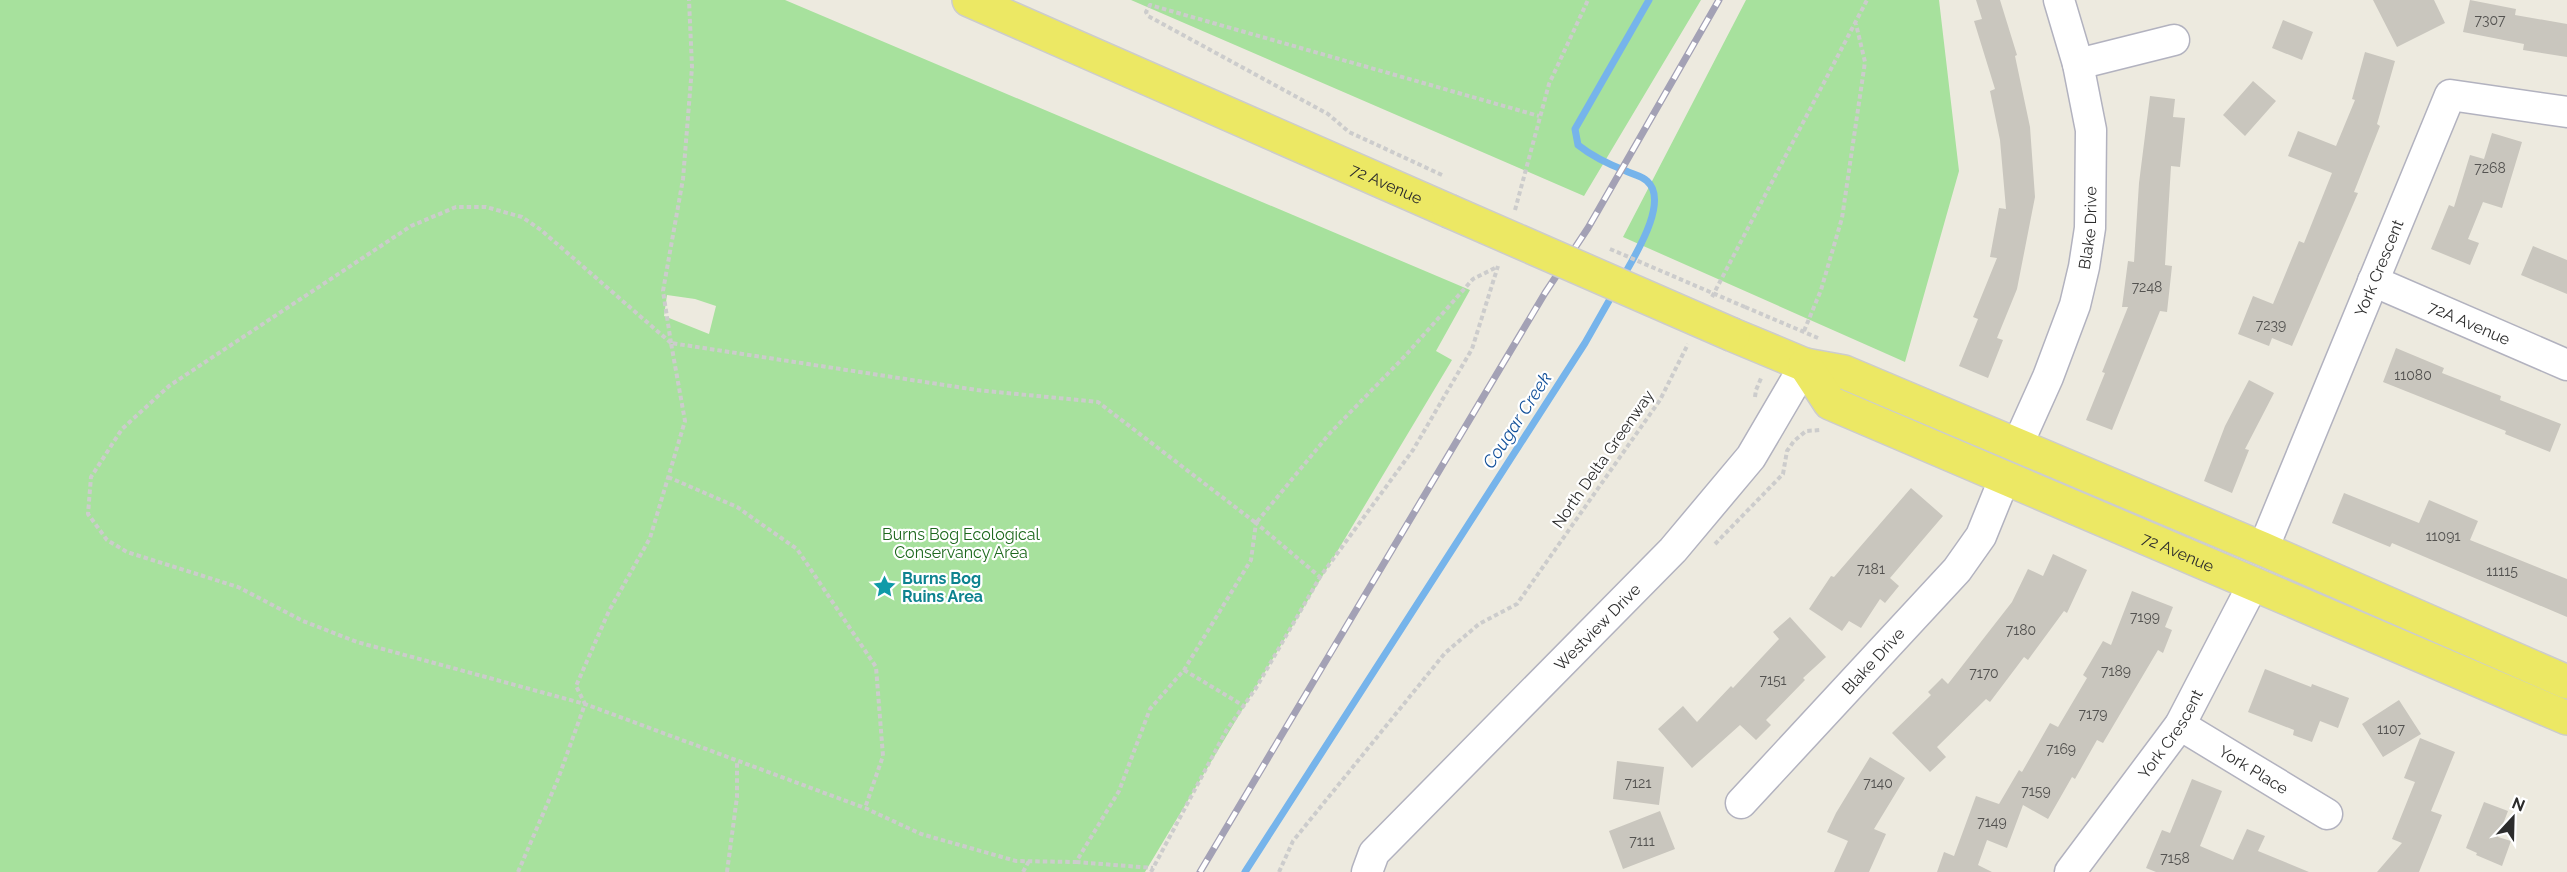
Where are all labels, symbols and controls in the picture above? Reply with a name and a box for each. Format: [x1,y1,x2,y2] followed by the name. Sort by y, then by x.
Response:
[2475,12,2506,28] house number: 7307
[1348,159,1425,208] street label: 72 Avenue
[2474,160,2506,176] house number: 7268
[2074,186,2100,271] street label: Blake Drive
[2350,216,2407,319] street label: York Crescent
[2132,279,2162,295] house number: 7248
[2426,297,2513,349] street label: 72A Avenue
[2256,317,2286,333] house number: 7239
[2394,367,2432,383] house number: 11080
[1478,368,1556,472] water label: Cougar Creek
[1548,386,1658,532] street label: North Delta Greenway
[882,525,1041,562] park label: Burns Bog Ecological Conservancy Area
[2139,528,2217,576] street label: 72 Avenue
[2426,528,2460,544] house number: 11091
[1857,561,1885,577] house number: 7181
[2486,563,2518,579] house number: 11115
[902,569,983,606] place label: Burns Bog Ruins Area
[871,574,897,600] place icon: Burns Bog Ruins Area
[1550,579,1644,674] street label: Westview Drive
[2130,609,2160,625] house number: 7199
[2006,622,2036,638] house number: 7180
[1838,624,1908,698] street label: Blake Drive
[2101,663,2131,679] house number: 7189
[1969,665,1999,681] house number: 7170
[1759,672,1787,688] house number: 7151
[2134,686,2207,782] street label: York Crescent
[2078,706,2108,722] house number: 7179
[2377,721,2405,737] house number: 1107
[2046,741,2076,757] house number: 7169
[2215,741,2292,798] street label: York Place
[1625,775,1651,791] house number: 7121
[1863,775,1893,791] house number: 7140
[2021,783,2051,799] house number: 7159
[2483,788,2543,848] north arrow
[2509,793,2528,816] text: N
[1977,814,2007,830] house number: 7149
[1629,833,1655,849] house number: 7111
[2160,850,2190,866] house number: 7158

